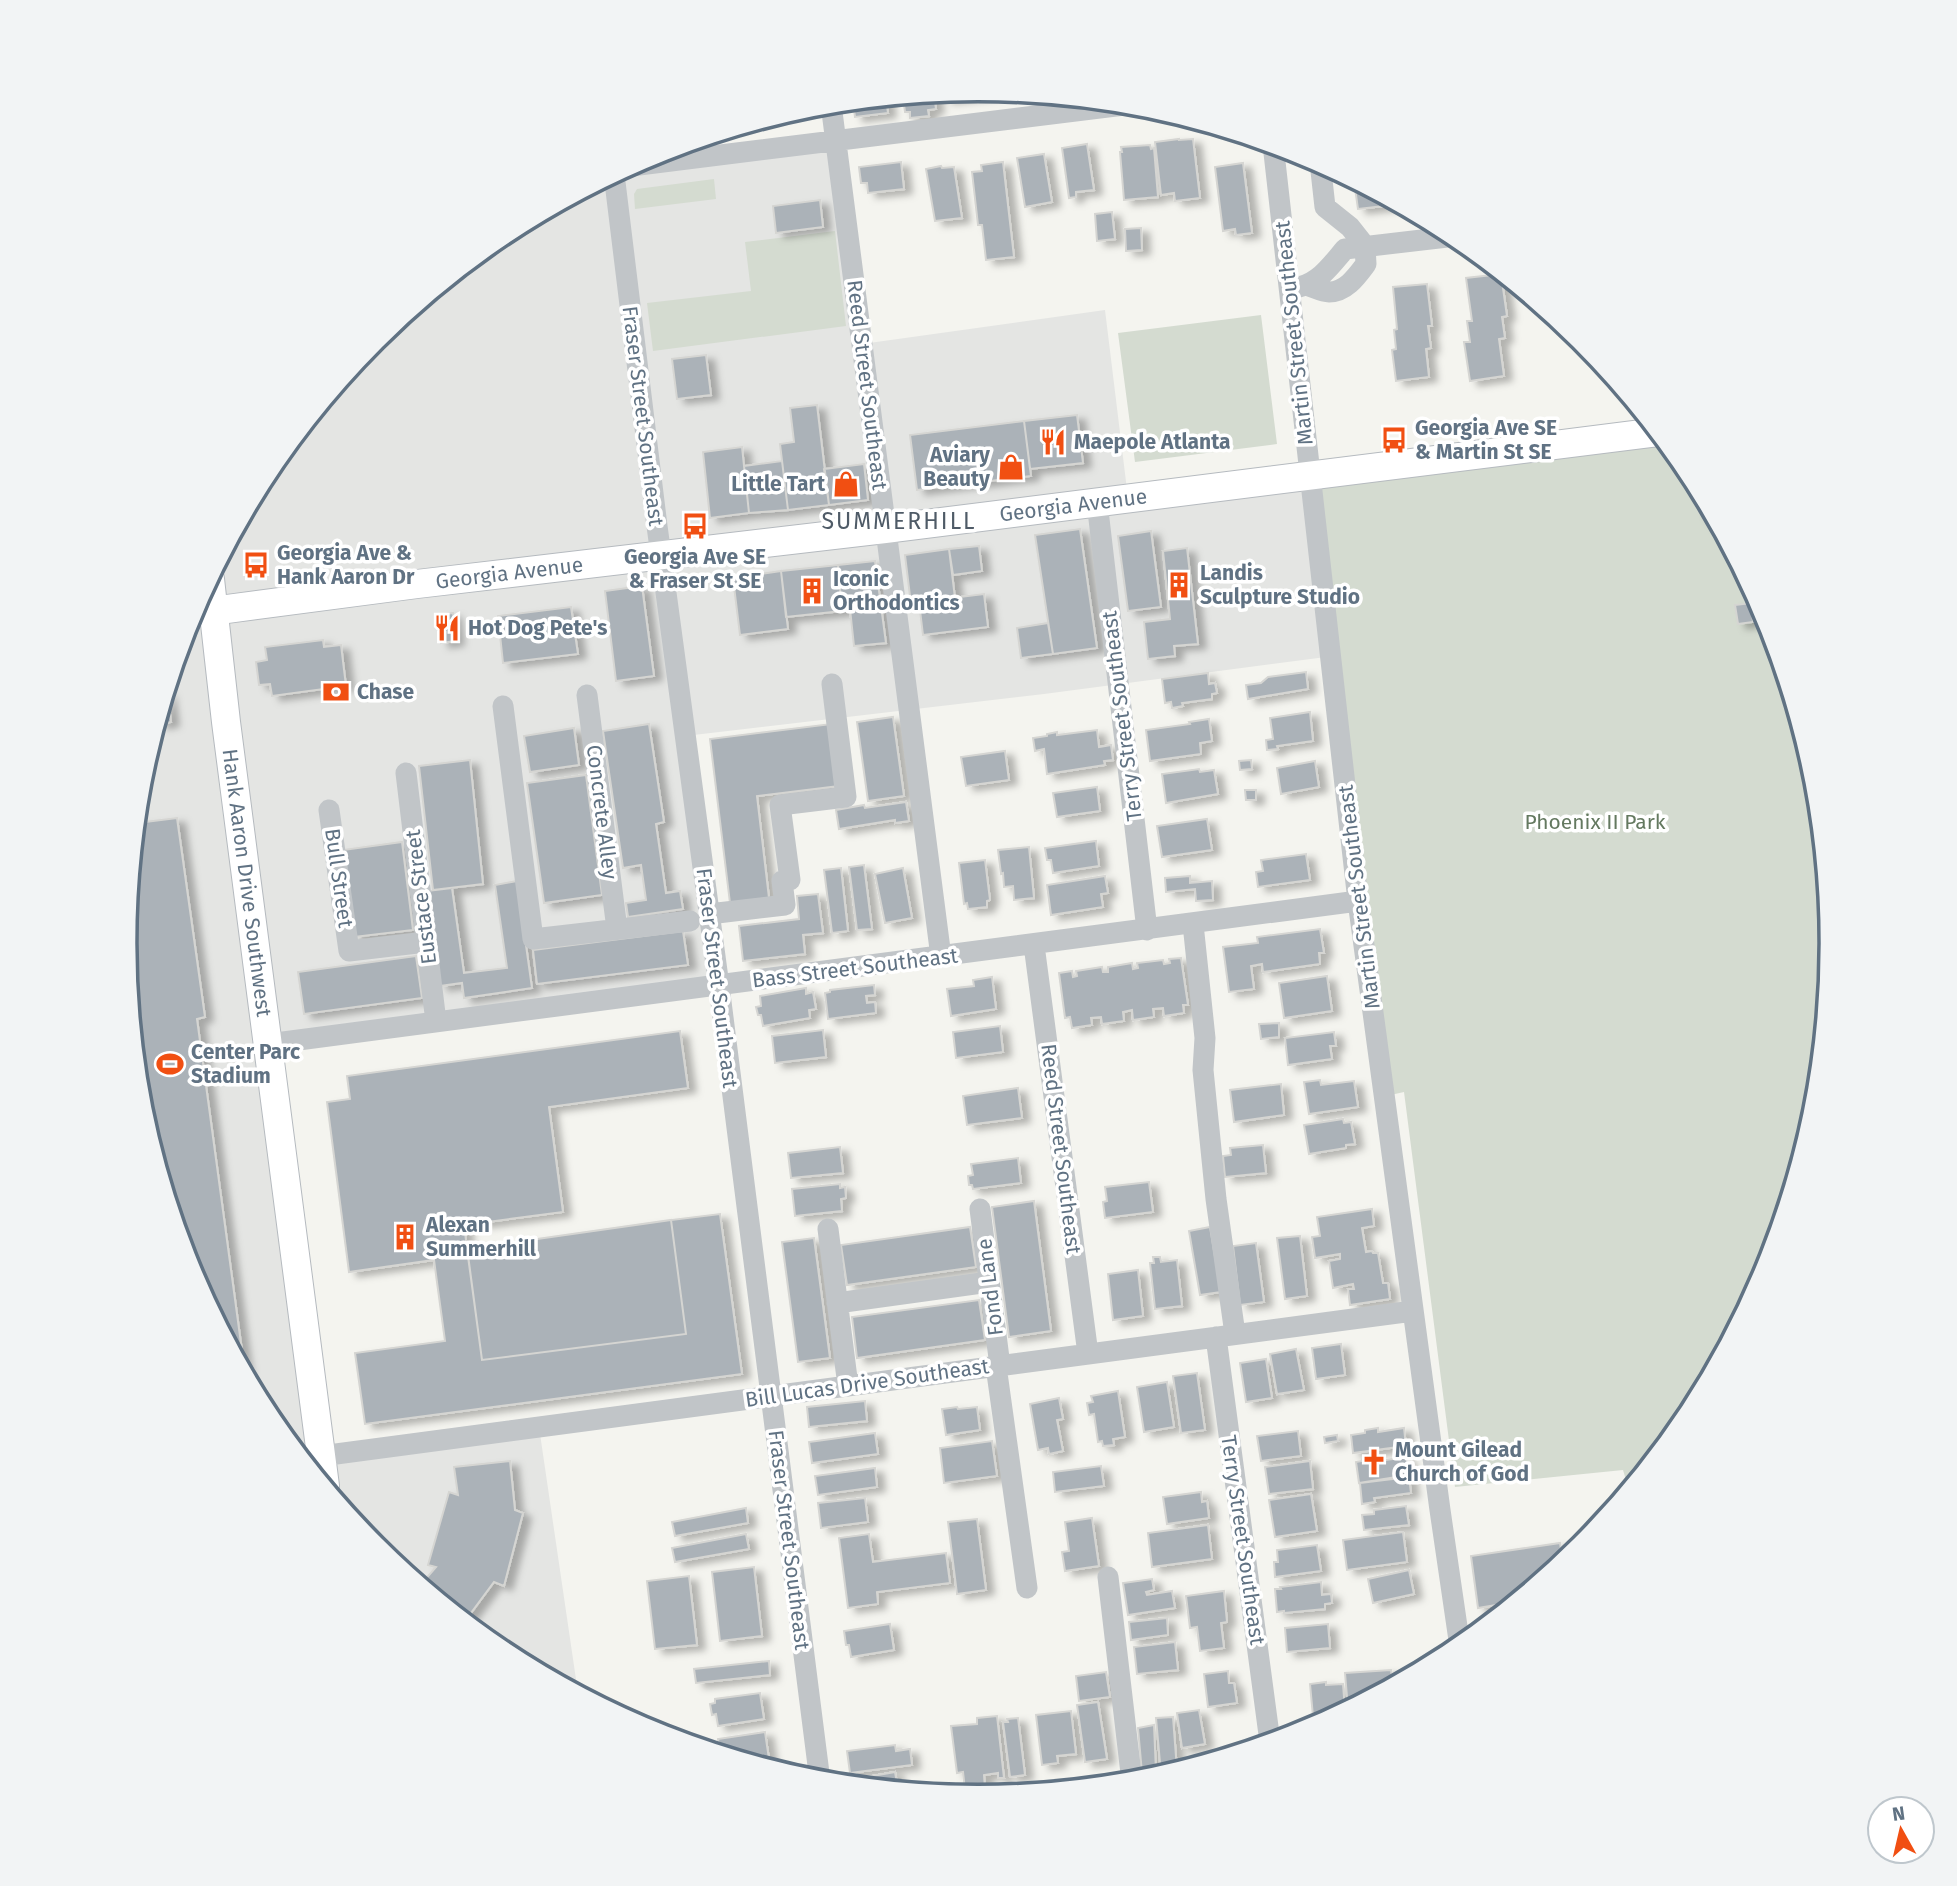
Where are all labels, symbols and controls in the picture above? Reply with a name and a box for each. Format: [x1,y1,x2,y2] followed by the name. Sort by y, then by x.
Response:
[1269,219,1319,446] street label: Martin Street Southeast
[841,278,893,492] street label: Reed Street Southeast
[617,305,669,528] street label: Fraser Street Southeast
[1415,415,1557,465] place label: Georgia Ave SE & Martin St SE
[1379,425,1409,455] bus stop icon: Georgia Ave SE & Martin St SE
[1038,427,1068,457] restaurant icon: Maepole Atlanta
[1074,429,1231,455] place label: Maepole Atlanta
[923,442,990,492] place label: Aviary Beauty
[996,452,1026,482] shop icon: Aviary Beauty
[831,469,861,499] shop icon: Little Tart
[731,471,826,497] place label: Little Tart
[998,483,1149,528] street label: Georgia Avenue
[821,507,977,535] district label: SUMMERHILL
[680,511,710,541] bus stop icon: Georgia Ave SE & Fraser St SE
[277,540,415,590] place label: Georgia Ave & Hank Aaron Dr
[624,544,766,594] place label: Georgia Ave SE & Fraser St SE
[241,550,271,580] bus stop icon: Georgia Ave & Hank Aaron Dr
[434,552,585,595] street label: Georgia Avenue
[1200,560,1360,610] place label: Landis Sculpture Studio
[833,566,960,616] place label: Iconic Orthodontics
[1164,570,1194,600] building icon: Landis Sculpture Studio
[797,576,827,606] building icon: Iconic Orthodontics
[1096,609,1148,823] street label: Terry Street Southeast
[432,613,462,643] restaurant icon: Hot Dog Pete's
[468,615,607,641] place label: Hot Dog Pete's
[321,677,351,707] bank icon: Chase
[357,679,414,705] place label: Chase
[581,743,623,881] street label: Concrete Alley
[217,747,277,1019] street label: Hank Aaron Drive Southwest
[1332,783,1386,1010] street label: Martin Street Southeast
[1524,809,1666,835] park label: Phoenix II Park
[319,827,359,930] street label: Bull Street
[400,828,442,966] street label: Eustace Street
[691,867,743,1090] street label: Fraser Street Southeast
[751,942,960,994] street label: Bass Street Southeast
[191,1039,300,1089] place label: Center Parc Stadium
[1035,1042,1087,1256] street label: Reed Street Southeast
[155,1049,185,1079] sports icon: Center Parc Stadium
[425,1212,537,1262] place label: Alexan Summerhill
[390,1222,420,1252] building icon: Alexan Summerhill
[971,1237,1009,1337] street label: Fond Lane
[743,1353,991,1413] street label: Bill Lucas Drive Southeast
[763,1429,815,1652] street label: Fraser Street Southeast
[1215,1433,1271,1647] street label: Terry Street Southeast
[1395,1437,1529,1487] place label: Mount Gilead Church of God
[1359,1447,1389,1477] church icon: Mount Gilead Church of God
[1866,1795,1936,1865] north arrow
[1891,1801,1907,1826] text: N

